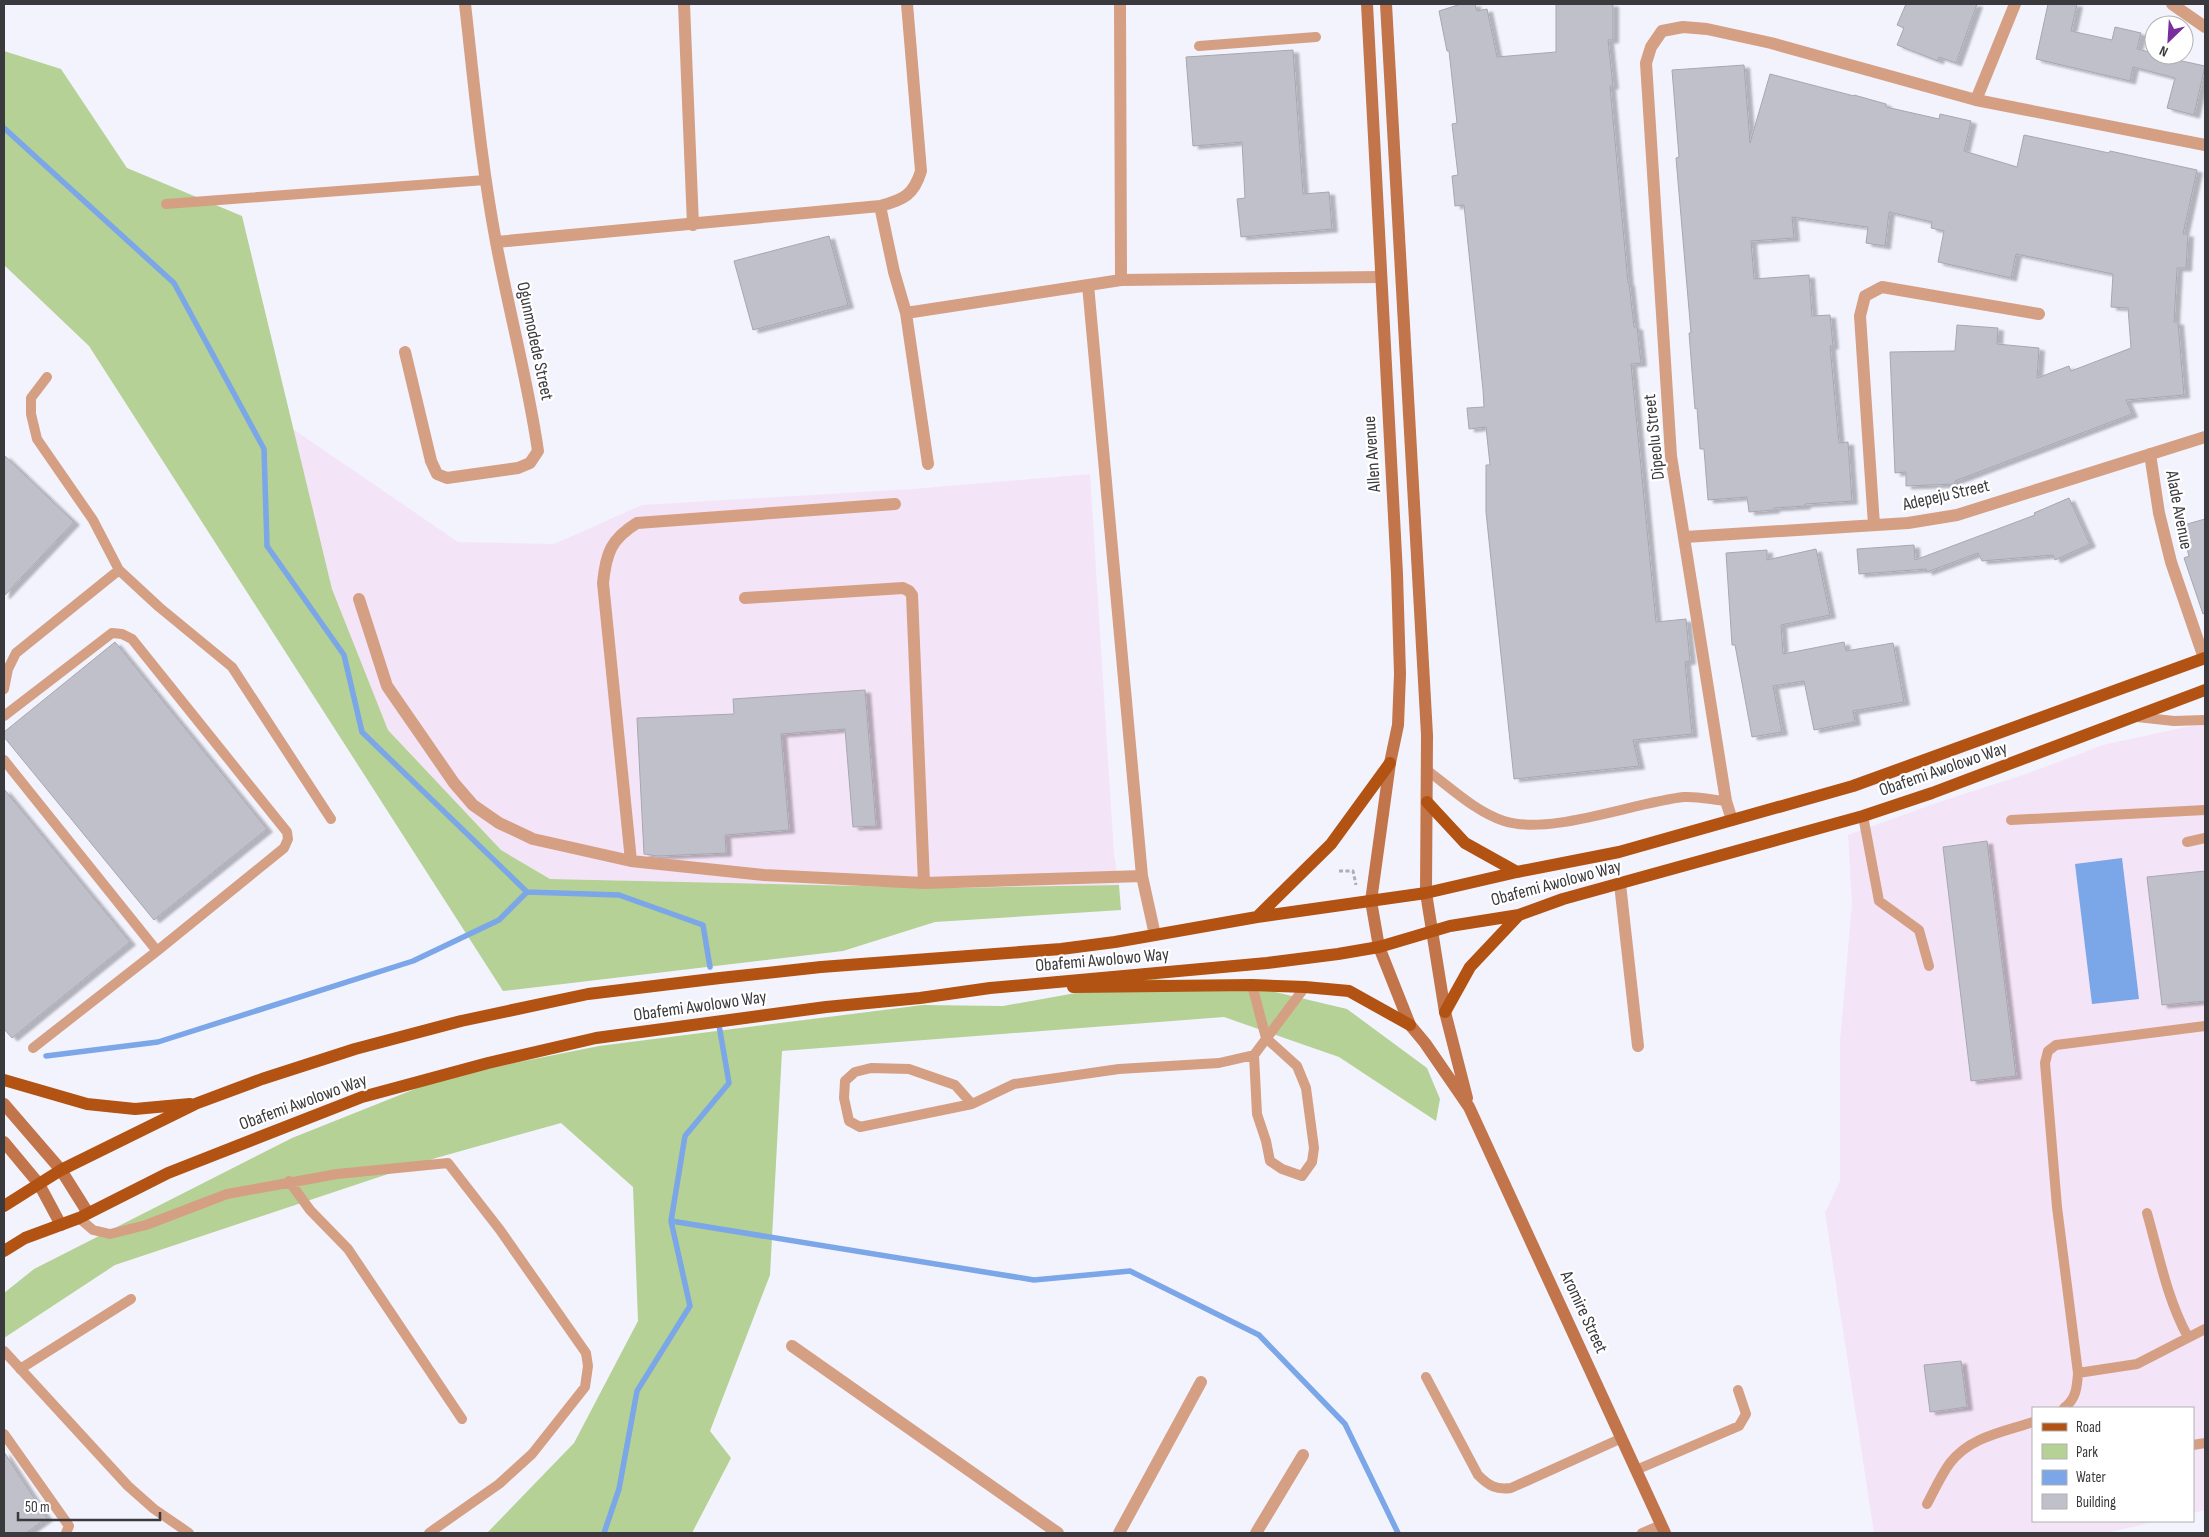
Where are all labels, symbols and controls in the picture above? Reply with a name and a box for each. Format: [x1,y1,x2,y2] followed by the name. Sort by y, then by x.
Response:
[2144,15,2194,65] north arrow
[2157,42,2171,61] text: N
[512,280,558,403] street label: Ogunmodede Street
[1639,393,1669,481] street label: Dipeolu Street
[1359,415,1385,494] street label: Allen Avenue
[2161,468,2197,551] street label: Alade Avenue
[1900,475,1992,515] street label: Adepeju Street
[1876,737,2010,801] street label: Obafemi Awolowo Way
[1488,855,1624,911] street label: Obafemi Awolowo Way
[1034,944,1170,976] street label: Obafemi Awolowo Way
[632,986,768,1026] street label: Obafemi Awolowo Way
[236,1069,370,1135] street label: Obafemi Awolowo Way
[1555,1267,1612,1357] street label: Aromire Street
[2032,1407,2194,1522] legend
[2076,1418,2101,1437] text: Road
[2076,1443,2098,1462] text: Park
[2076,1468,2107,1487] text: Water
[18,1490,160,1522] scale bar
[2076,1493,2116,1512] text: Building
[25,1498,50,1517] text: 50 m

